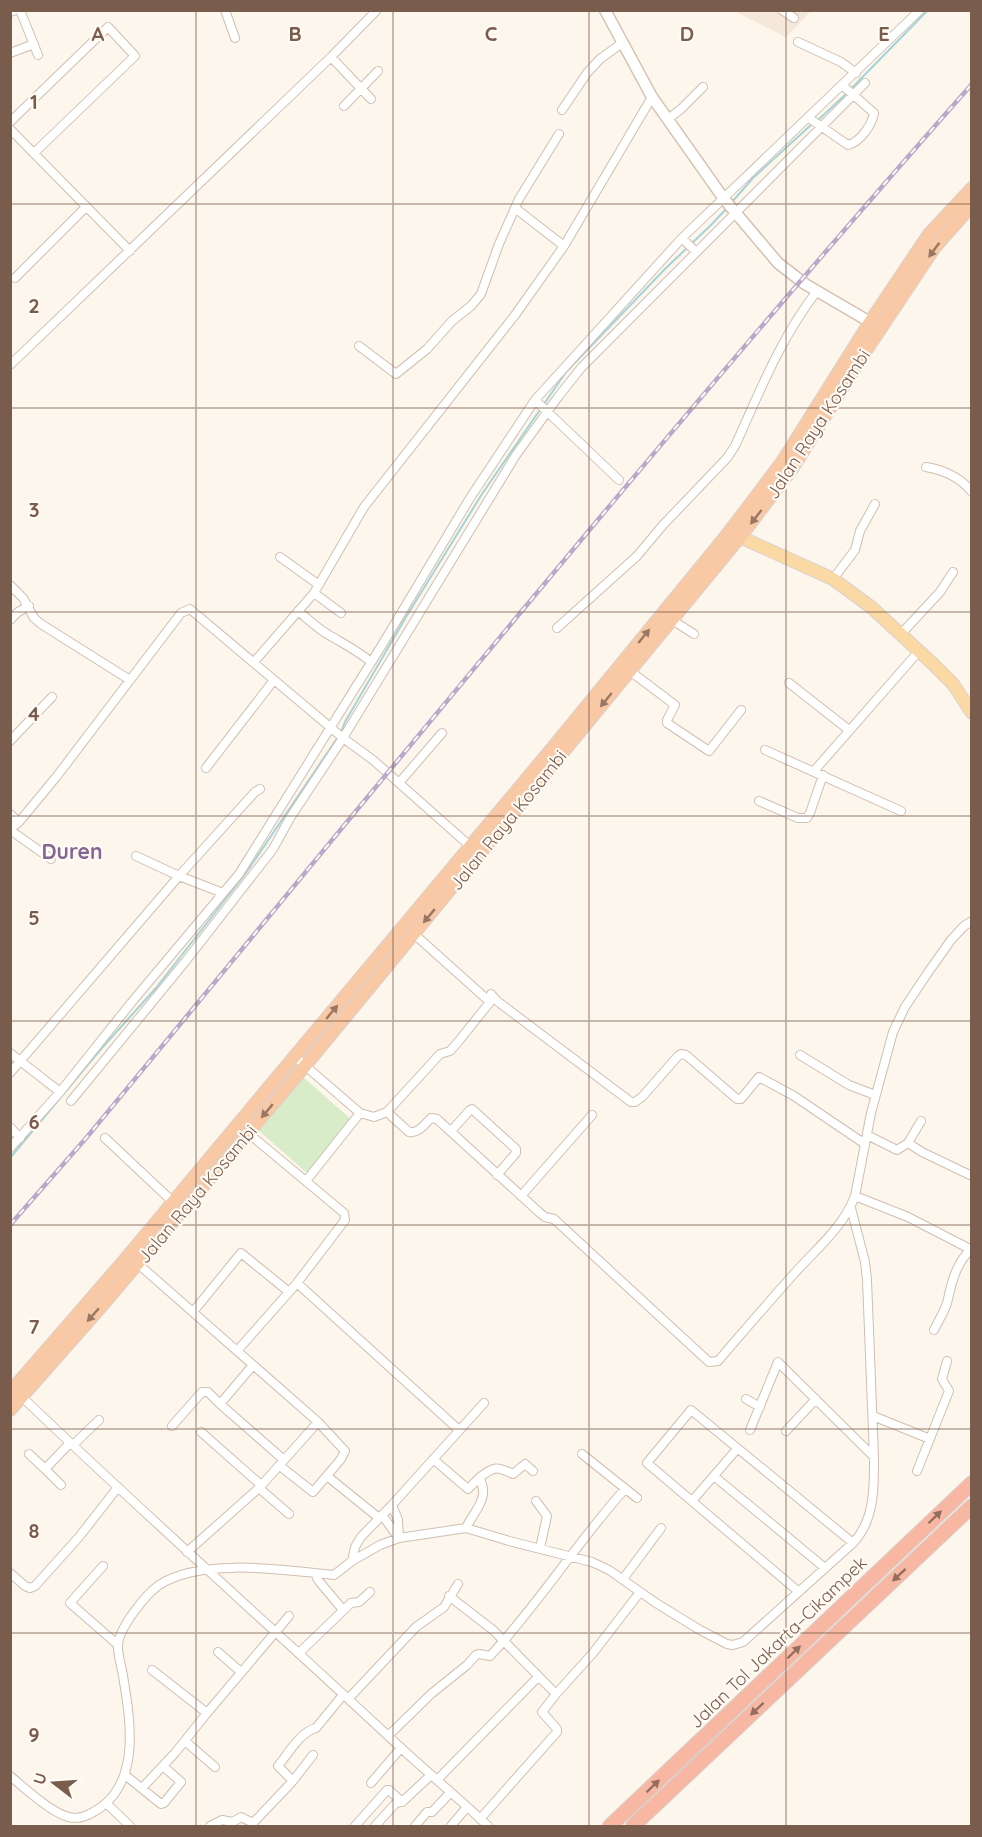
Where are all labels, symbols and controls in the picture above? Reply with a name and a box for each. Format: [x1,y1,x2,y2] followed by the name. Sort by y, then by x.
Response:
[92,21,105,46] text: A
[288,21,302,46] text: B
[485,21,498,46] text: C
[680,21,694,46] text: D
[878,21,890,46] text: E
[30,89,38,114] text: 1
[928,241,940,257] one-way arrow
[28,293,40,318] text: 2
[761,345,875,503] street label: Jalan Raya Kosambi
[29,497,39,522] text: 3
[750,509,762,524] one-way arrow
[638,628,651,644] one-way arrow
[600,692,613,708] one-way arrow
[28,701,40,726] text: 4
[444,745,572,895] street label: Jalan Raya Kosambi
[42,838,102,864] district label: Duren
[28,905,40,930] text: 5
[423,908,436,923] one-way arrow
[325,1005,338,1020] one-way arrow
[261,1103,274,1119] one-way arrow
[28,1109,40,1134] text: 6
[132,1120,262,1268] street label: Jalan Raya Kosambi
[87,1307,100,1323] one-way arrow
[29,1314,40,1339] text: 7
[928,1511,942,1525] one-way arrow
[29,1518,40,1543] text: 8
[684,1551,872,1733] street label: Jalan Tol Jakarta–Cikampek
[892,1568,906,1582] one-way arrow
[786,1645,801,1659] one-way arrow
[750,1702,764,1716] one-way arrow
[28,1722,40,1747] text: 9
[24,1753,84,1813] north arrow
[28,1770,51,1787] text: U
[645,1779,660,1793] one-way arrow

